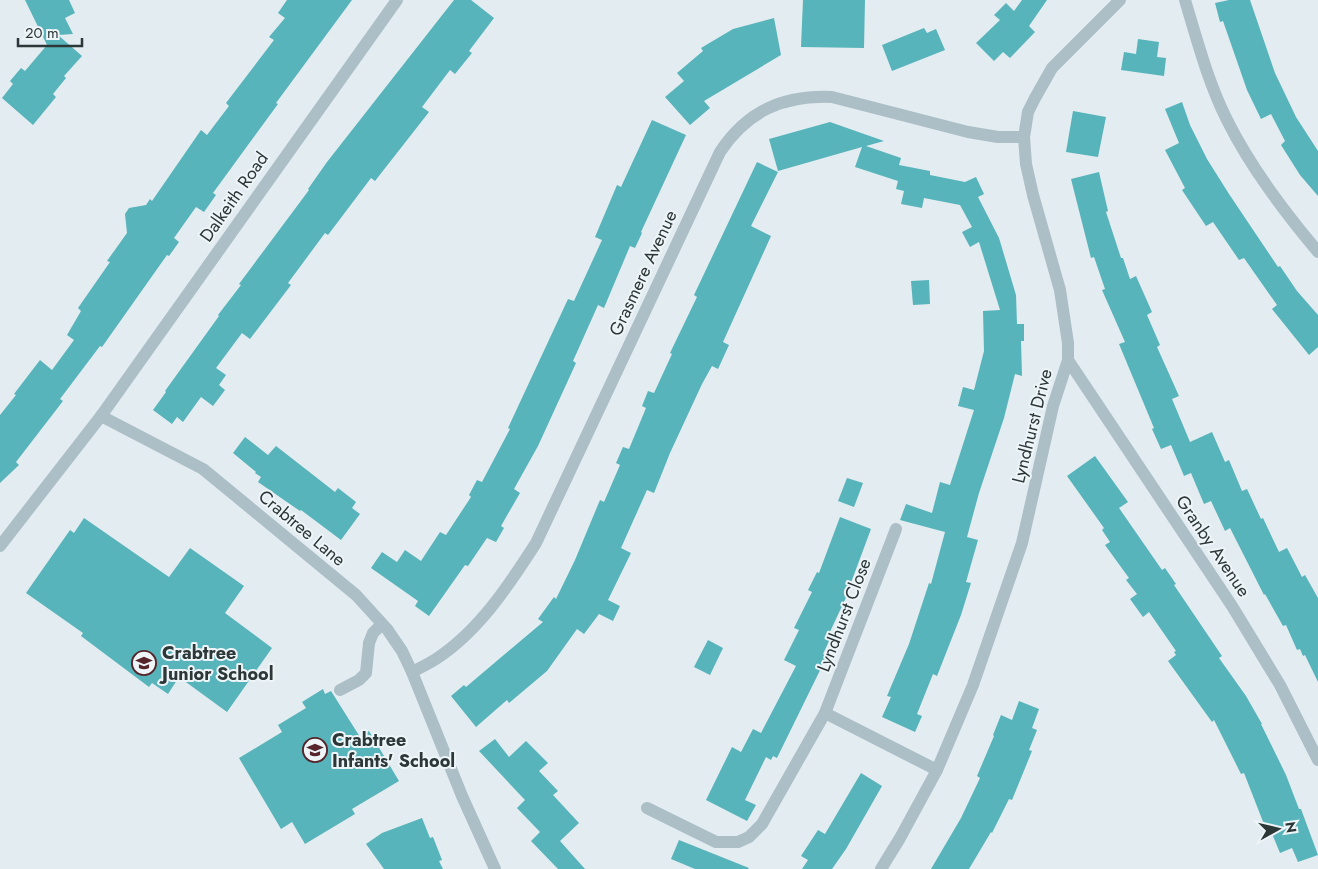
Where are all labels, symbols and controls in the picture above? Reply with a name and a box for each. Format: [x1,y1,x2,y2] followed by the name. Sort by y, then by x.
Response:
[18,15,81,47] scale bar
[25,22,59,44] text: 20 m
[193,147,275,247] street label: Dalkeith Road
[602,206,684,340] street label: Grasmere Avenue
[1005,366,1059,486] street label: Lyndhurst Drive
[253,484,351,572] street label: Crabtree Lane
[1169,490,1257,602] street label: Granby Avenue
[810,554,878,676] street label: Lyndhurst Close
[159,640,274,687] place label: Crabtree Junior School
[131,650,157,676] school or university icon: Crabtree Junior School
[332,727,455,774] place label: Crabtree Infants' School
[302,737,328,763] school or university icon: Crabtree Infants' School
[1253,804,1303,854] north arrow
[1280,820,1302,834] text: N

